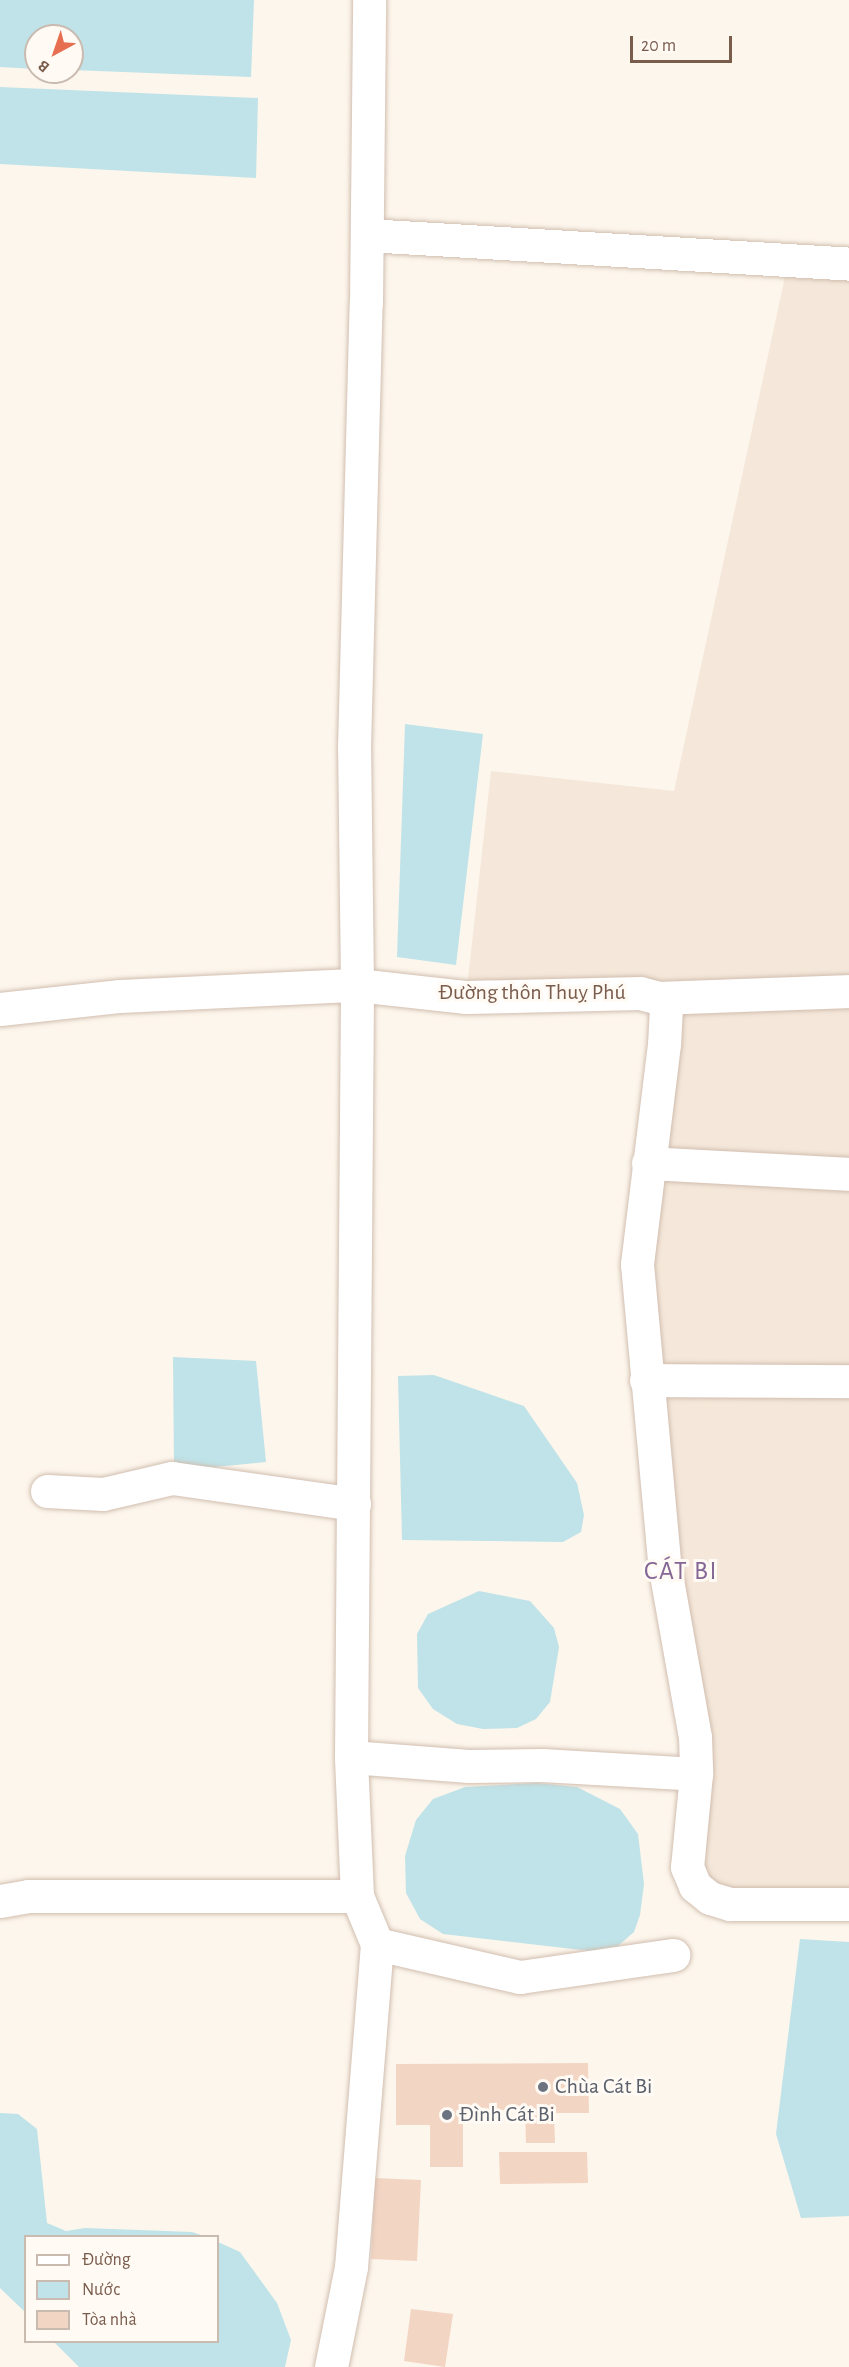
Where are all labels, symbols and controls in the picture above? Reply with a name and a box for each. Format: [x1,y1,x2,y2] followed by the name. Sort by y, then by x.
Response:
[24,24,84,84] north arrow
[633,24,735,62] scale bar
[641,37,676,55] text: 20 m
[35,57,52,75] text: B
[438,980,626,1006] street label: Đường thôn Thuỵ Phú
[644,1556,718,1588] district label: CÁT BI
[555,2074,652,2100] place label: Chùa Cát Bi
[536,2080,550,2094] marker: Chùa Cát Bi
[459,2102,555,2128] place label: Đình Cát Bi
[440,2108,454,2122] marker: Đình Cát Bi
[24,2235,219,2343] legend
[82,2251,131,2269] text: Đường
[82,2281,120,2299] text: Nước
[82,2311,137,2329] text: Tòa nhà

